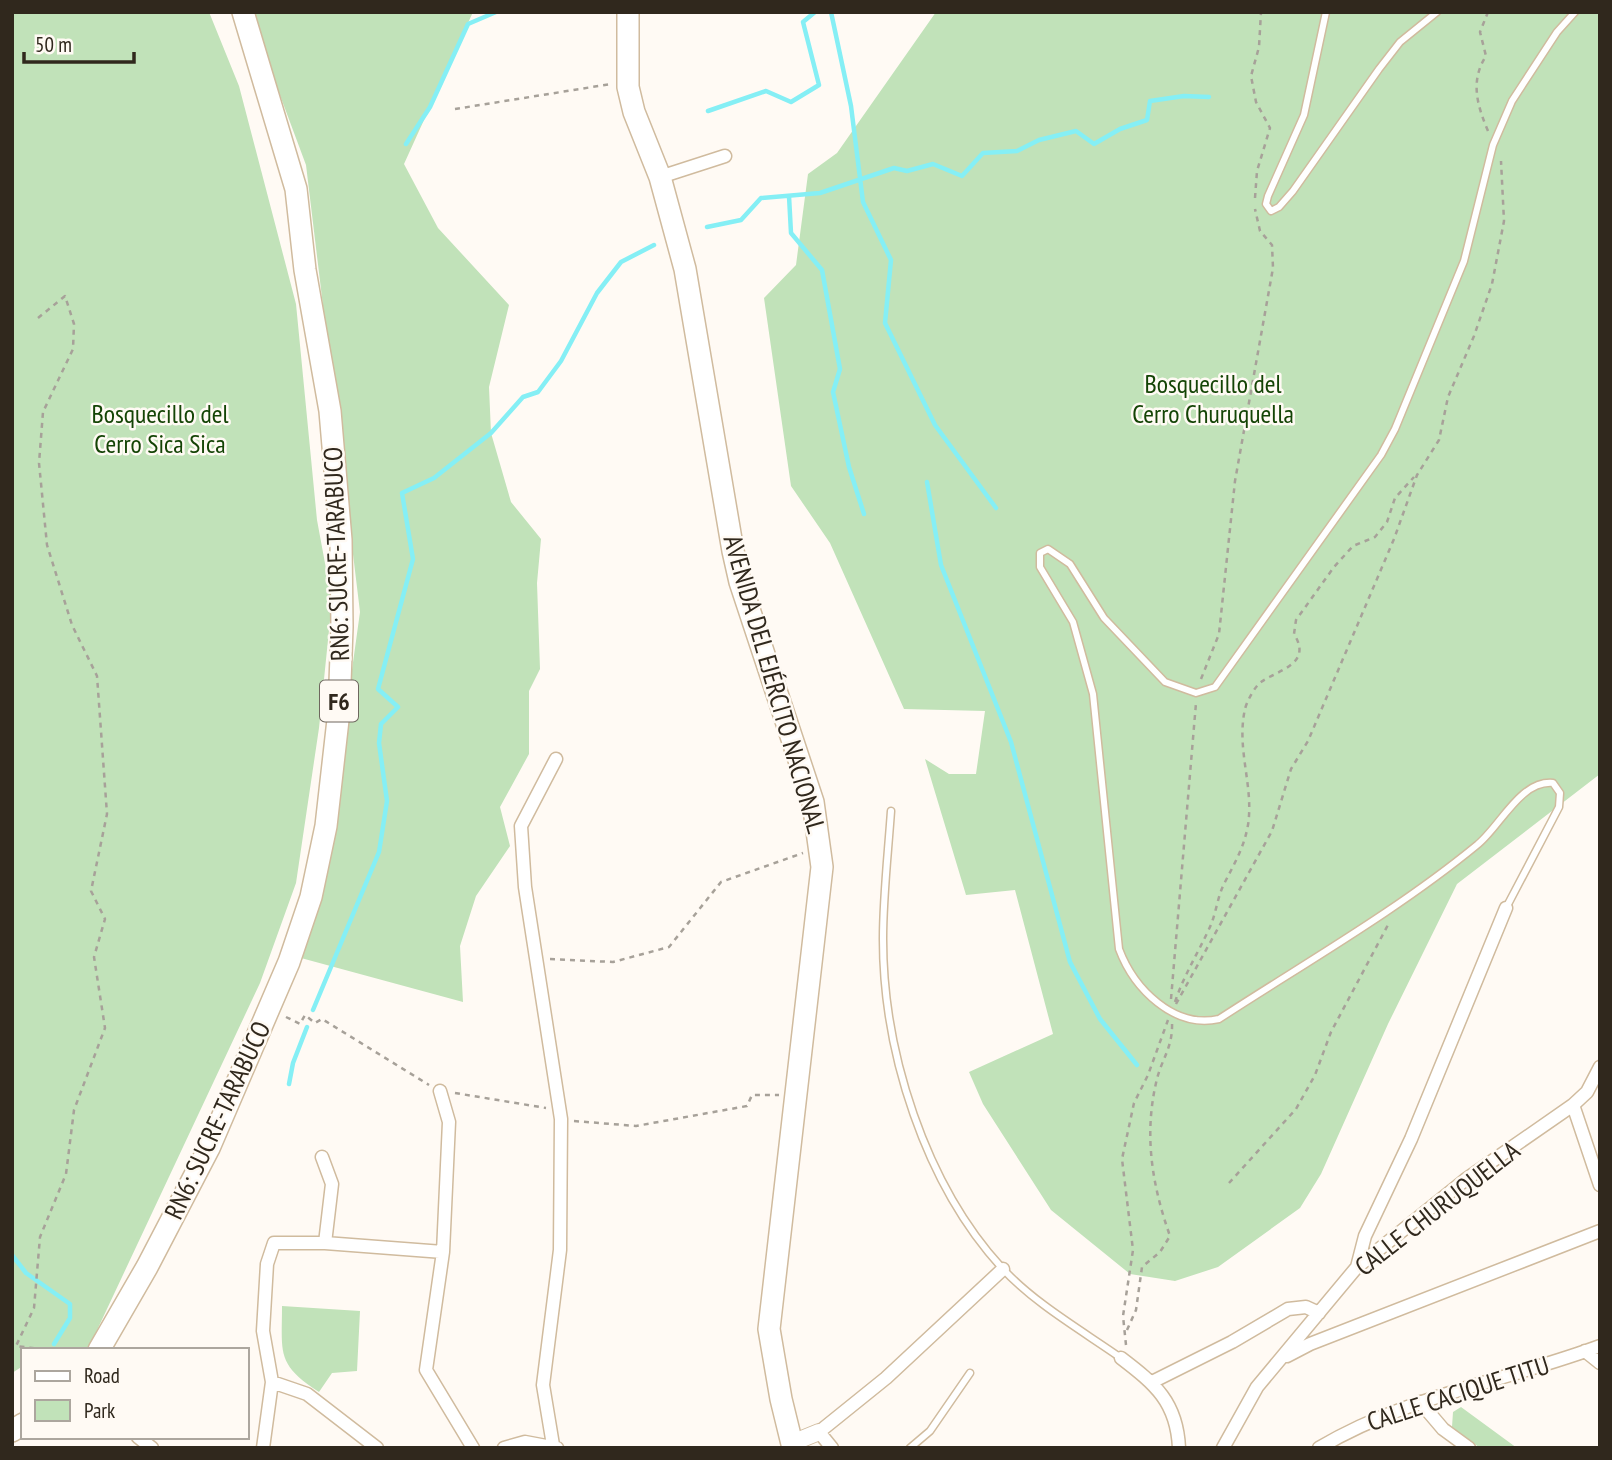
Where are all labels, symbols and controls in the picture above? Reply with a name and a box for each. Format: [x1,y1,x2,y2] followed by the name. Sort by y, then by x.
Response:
[24,21,135,65] scale bar
[35,31,72,58] text: 50 m
[1132,367,1294,430] park label: Bosquecillo del Cerro Churuquella
[91,397,229,460] park label: Bosquecillo del Cerro Sica Sica
[316,446,356,662] street label: RN6: SUCRE-TARABUCO
[717,531,833,837] street label: AVENIDA DEL EJÉRCITO NACIONAL
[320,680,358,722] road number: F6
[157,1016,277,1224] street label: RN6: SUCRE-TARABUCO
[1348,1133,1527,1283] street label: CALLE CHURUQUELLA
[21,1348,248,1439] legend
[1363,1348,1553,1438] street label: CALLE CACIQUE TITU
[84,1362,120,1389] text: Road
[84,1397,115,1424] text: Park

